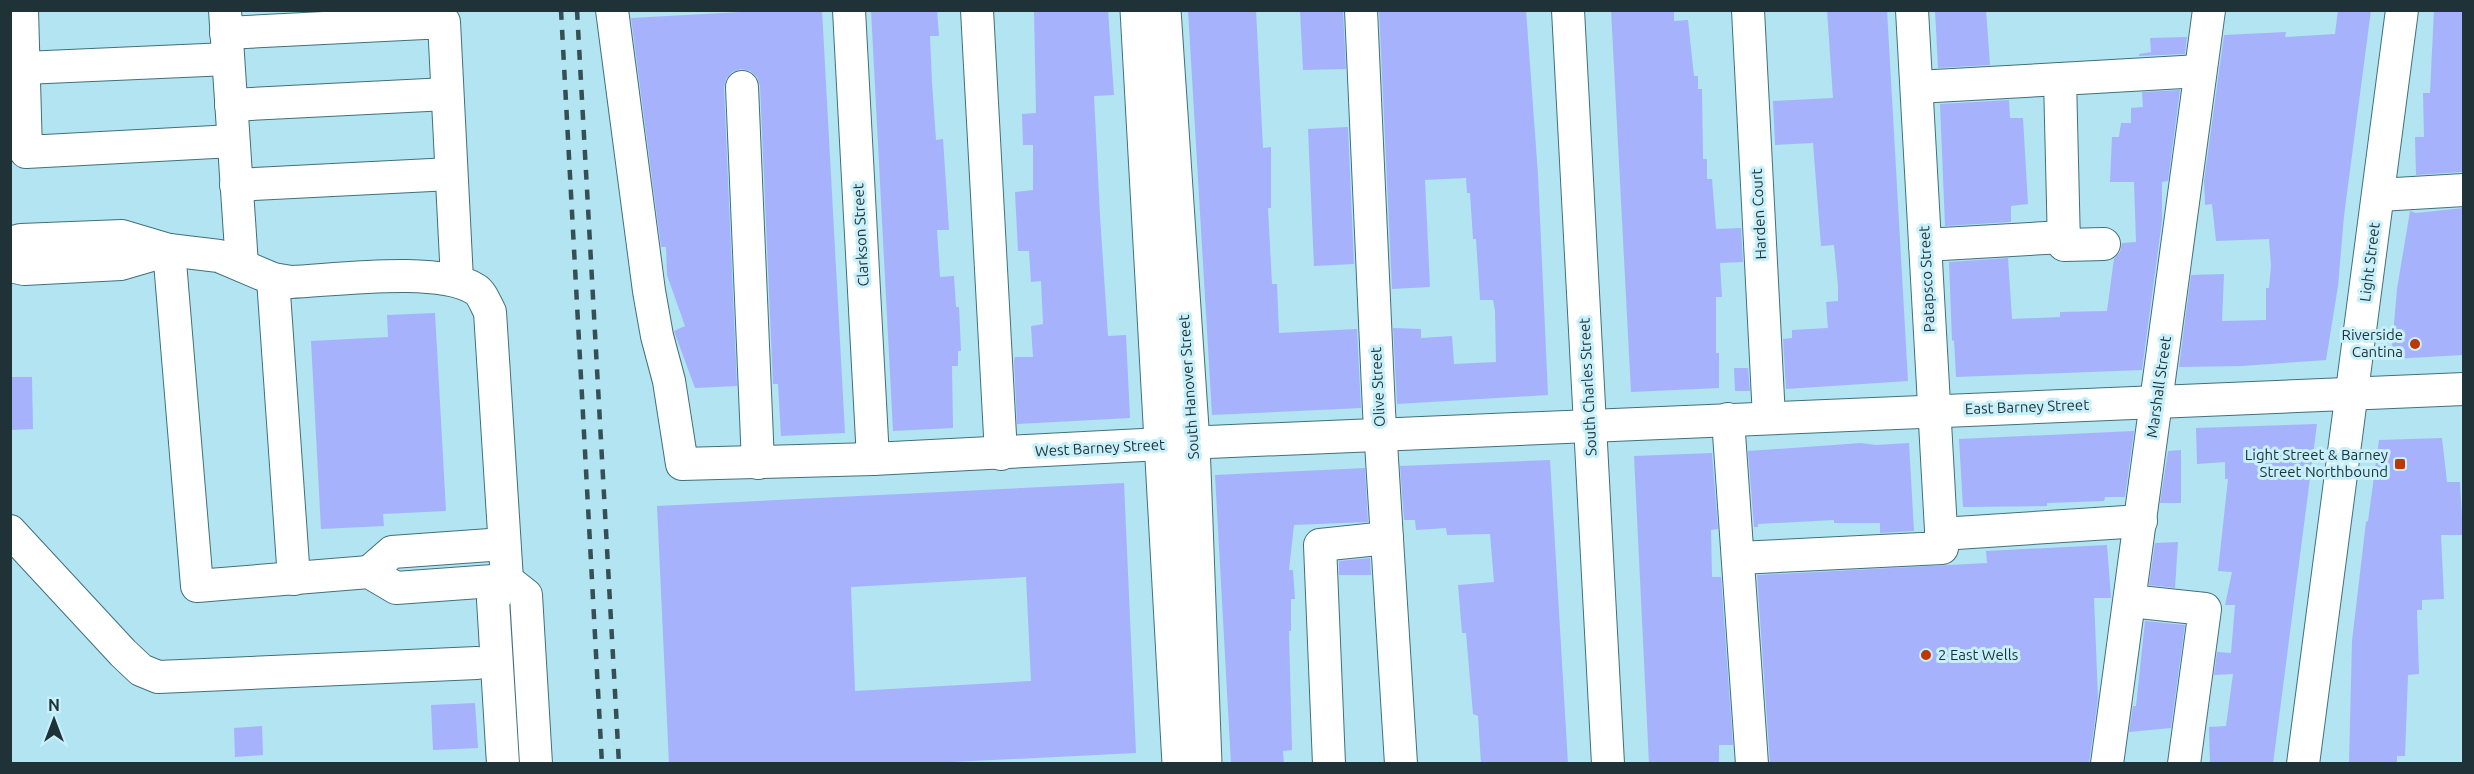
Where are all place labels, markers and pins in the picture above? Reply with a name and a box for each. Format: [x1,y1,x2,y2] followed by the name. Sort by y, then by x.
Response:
[2342,326,2403,360] place label: Riverside Cantina
[2408,337,2422,351] marker: Riverside Cantina
[2245,446,2388,480] place label: Light Street & Barney Street Northbound
[2393,457,2407,471] marker: Light Street & Barney Street Northbound
[1938,646,2018,663] place label: 2 East Wells
[1919,648,1933,662] marker: 2 East Wells

